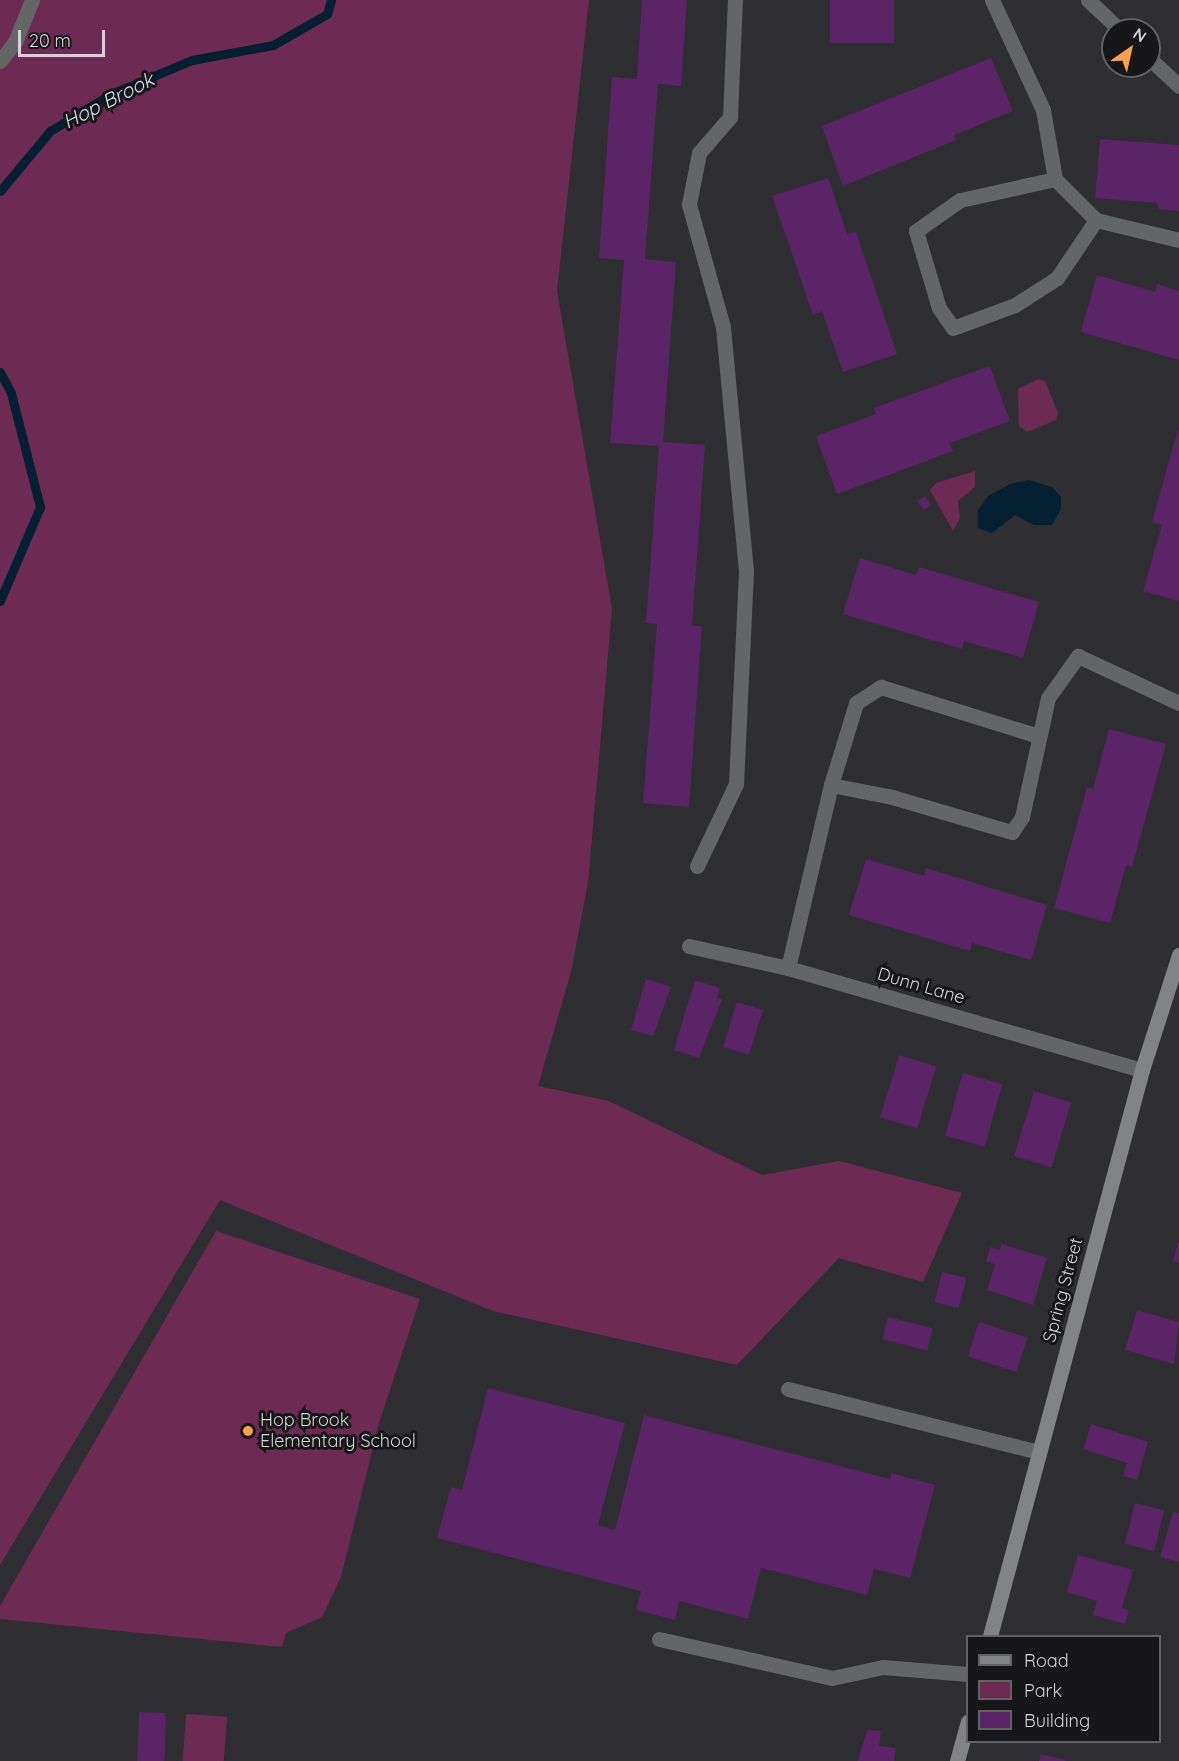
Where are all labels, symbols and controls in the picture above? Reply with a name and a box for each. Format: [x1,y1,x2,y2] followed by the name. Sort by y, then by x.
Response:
[21,18,108,56] scale bar
[1101,18,1161,78] north arrow
[1129,23,1150,46] text: N
[29,29,71,52] text: 20 m
[58,67,158,133] water label: Hop Brook
[875,963,967,1009] street label: Dunn Lane
[1039,1235,1087,1345] street label: Spring Street
[260,1410,416,1452] place label: Hop Brook Elementary School
[241,1424,255,1438] marker: Hop Brook Elementary School
[966,1635,1161,1743] legend
[1024,1649,1069,1672] text: Road
[1024,1679,1062,1702] text: Park
[1024,1709,1090,1732] text: Building

